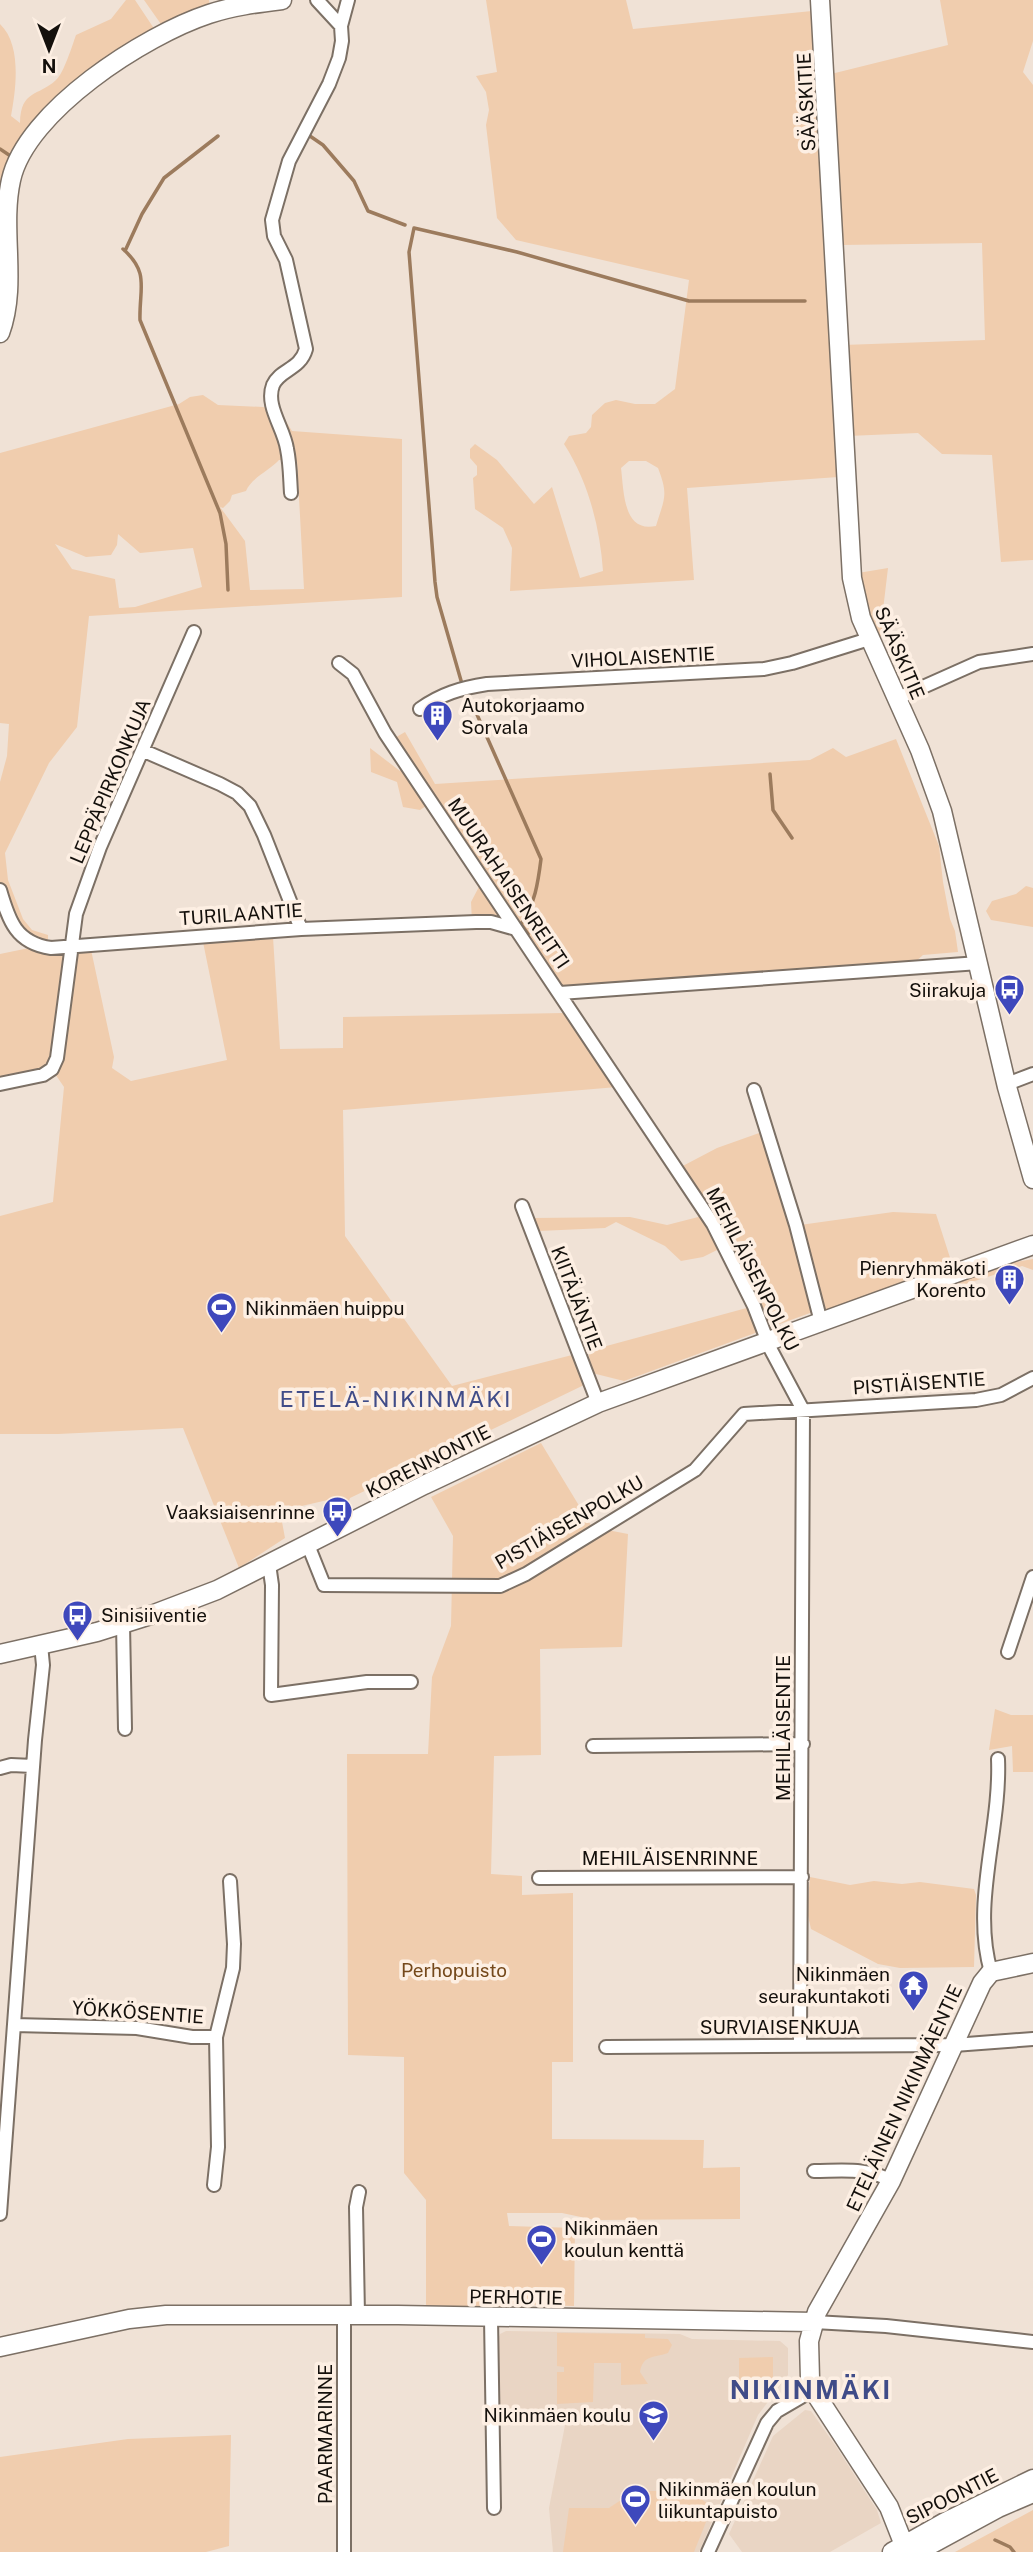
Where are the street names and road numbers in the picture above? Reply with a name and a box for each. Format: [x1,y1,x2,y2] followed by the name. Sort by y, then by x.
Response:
[792,52,820,152] street label: SÄÄSKITIE
[871,603,929,703] street label: SÄÄSKITIE
[570,642,716,672] street label: VIHOLAISENTIE
[65,695,155,867] street label: LEPPÄPIRKONKUJA
[444,794,574,972] street label: MUURAHAISENREITTI
[178,899,304,929] street label: TURILAANTIE
[702,1184,804,1354] street label: MEHILÄISENPOLKU
[547,1243,607,1353] street label: KIITÄJÄNTIE
[852,1367,986,1399] street label: PISTIÄISENTIE
[362,1420,494,1502] street label: KORENNONTIE
[491,1471,647,1573] street label: PISTIÄISENPOLKU
[772,1655,794,1801] street label: MEHILÄISENTIE
[582,1847,758,1869] street label: MEHILÄISENRINNE
[842,1981,966,2215] street label: ETELÄINEN NIKINMÄENTIE
[71,1996,205,2028] street label: YÖKKÖSENTIE
[700,2016,860,2038] street label: SURVIAISENKUJA
[469,2285,563,2309] street label: PERHOTIE
[314,2364,336,2504] street label: PAARMARINNE
[902,2463,1002,2529] street label: SIPOONTIE

